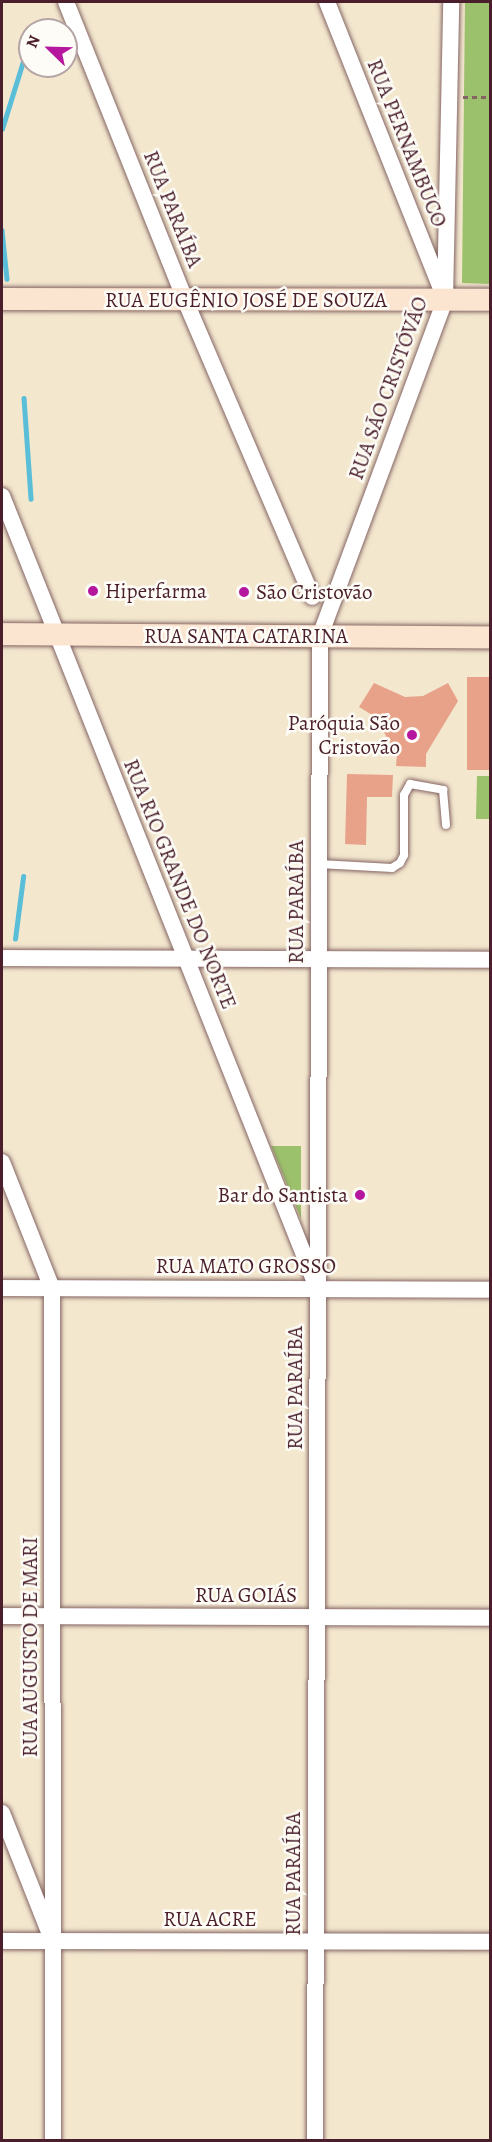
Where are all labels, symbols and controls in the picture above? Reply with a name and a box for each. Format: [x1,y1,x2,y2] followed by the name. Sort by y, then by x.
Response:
[18,18,78,78] north arrow
[21,32,46,51] text: N
[362,55,452,231] street label: RUA PERNAMBUCO
[138,147,208,271] street label: RUA PARAÍBA
[105,287,387,313] street label: RUA EUGÊNIO JOSÉ DE SOUZA
[343,293,433,483] street label: RUA SÃO CRISTÓVÃO
[105,578,207,604] place label: Hiperfarma
[256,579,373,605] place label: São Cristovão
[86,584,100,598] marker: Hiperfarma
[237,585,251,599] marker: São Cristovão
[144,623,348,649] street label: RUA SANTA CATARINA
[288,710,400,760] place label: Paróquia São Cristovão
[405,728,419,742] marker: Paróquia São Cristovão
[118,755,242,1013] street label: RUA RIO GRANDE DO NORTE
[283,840,309,964] street label: RUA PARAÍBA
[218,1182,348,1208] place label: Bar do Santista
[353,1188,367,1202] marker: Bar do Santista
[156,1253,336,1279] street label: RUA MATO GROSSO
[282,1326,308,1450] street label: RUA PARAÍBA
[17,1537,43,1757] street label: RUA AUGUSTO DE MARI
[195,1582,297,1608] street label: RUA GOIÁS
[280,1812,306,1936] street label: RUA PARAÍBA
[163,1906,257,1932] street label: RUA ACRE

